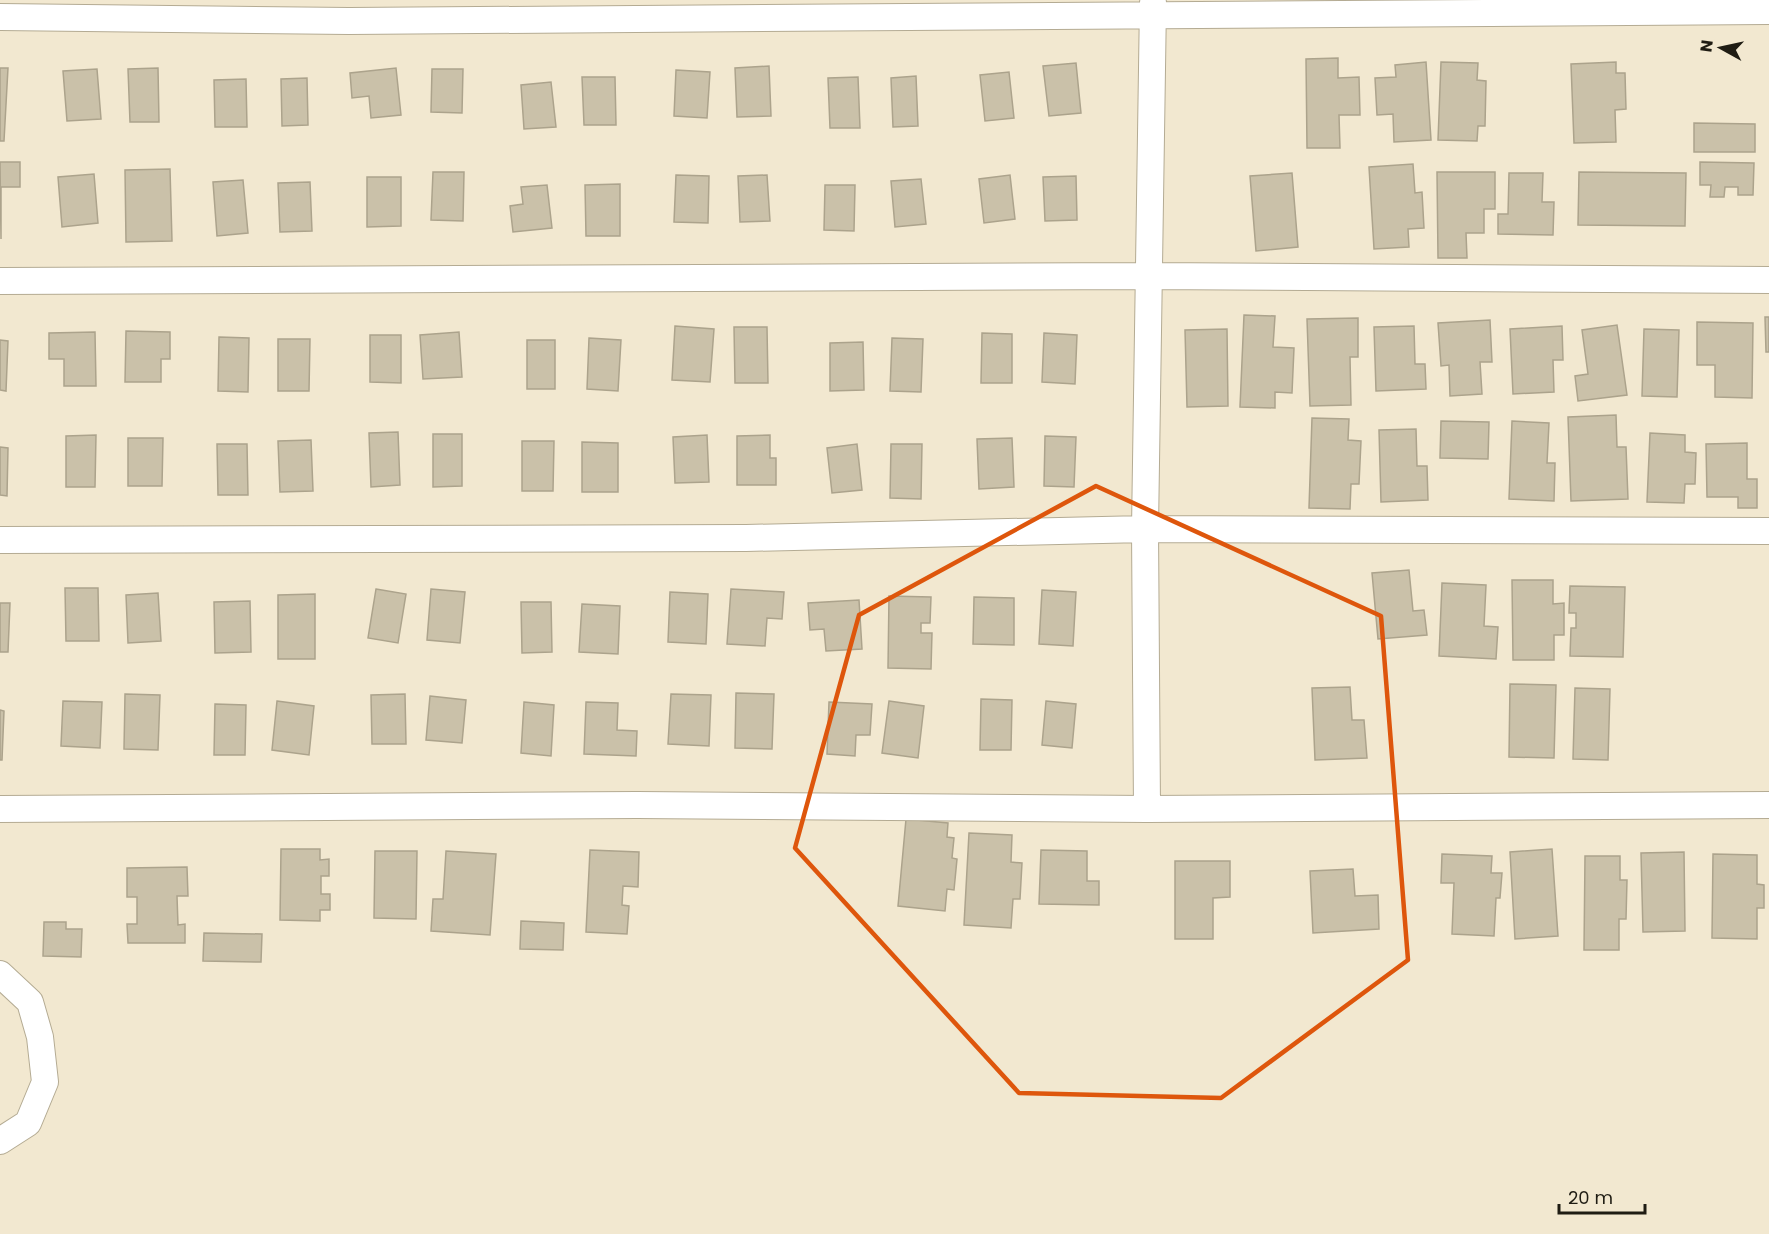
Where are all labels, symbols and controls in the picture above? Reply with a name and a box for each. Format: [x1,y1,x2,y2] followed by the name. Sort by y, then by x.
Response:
[1691,18,1751,78] north arrow
[1694,38,1719,54] text: N
[1559,1177,1644,1215] scale bar
[1568,1185,1613,1210] text: 20 m

